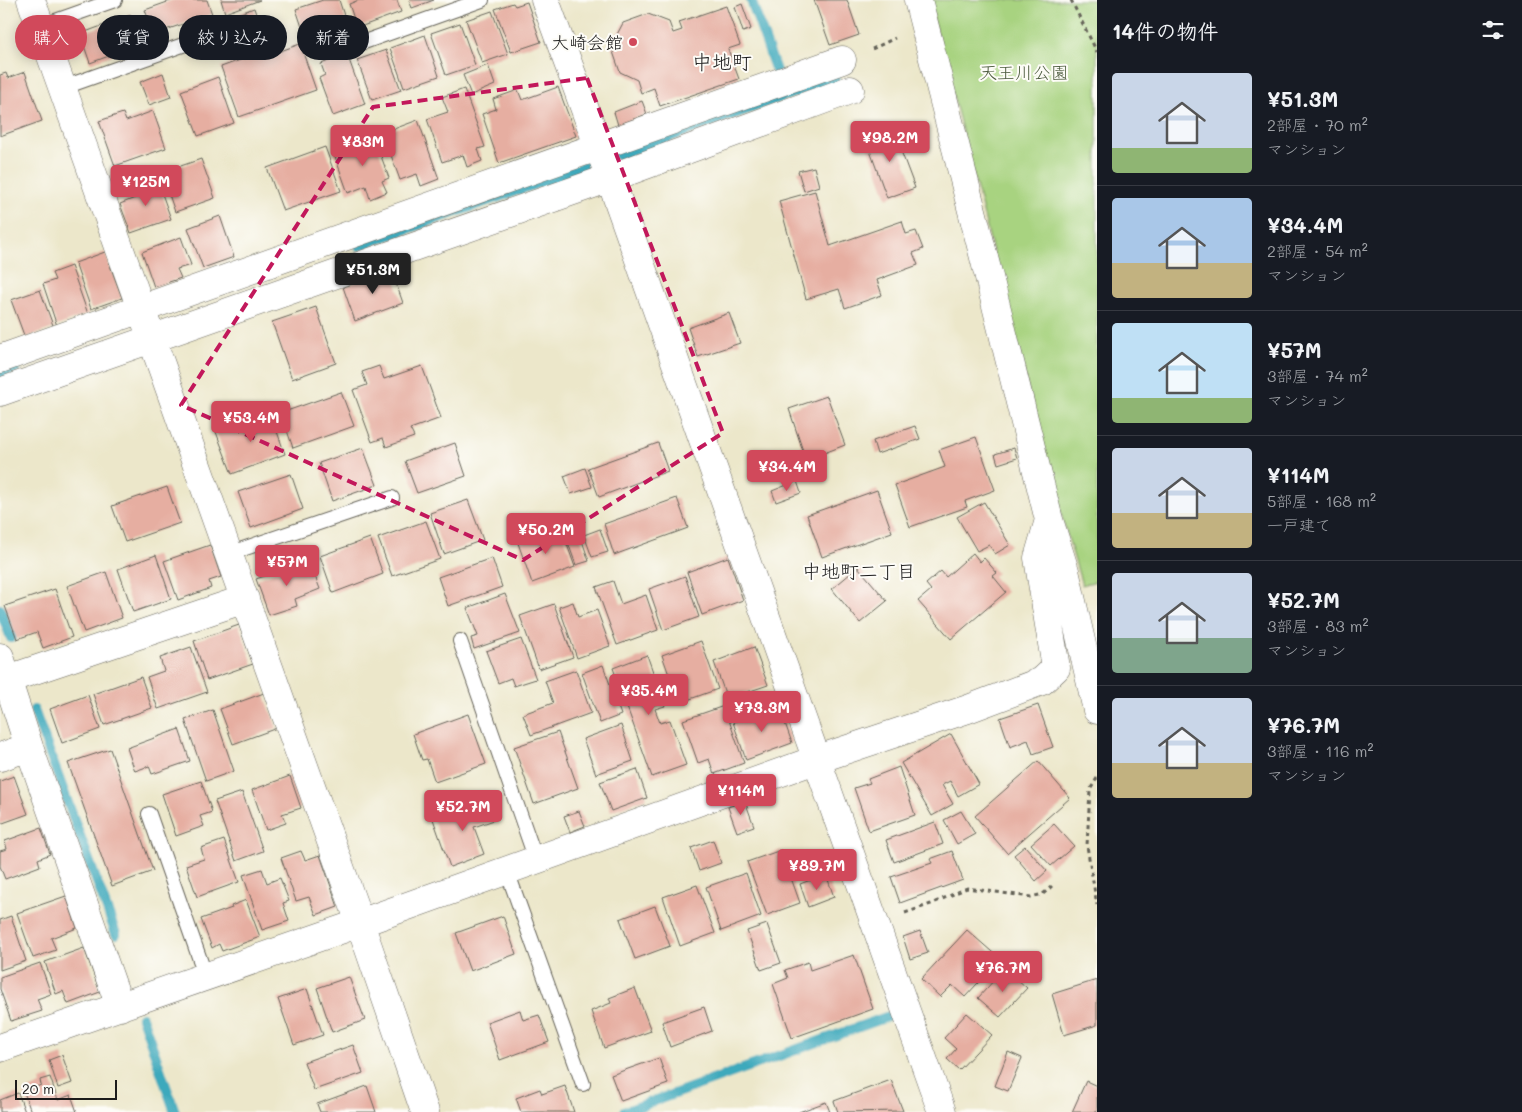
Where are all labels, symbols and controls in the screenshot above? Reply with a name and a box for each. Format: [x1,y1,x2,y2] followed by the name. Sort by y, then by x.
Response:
[15,15,87,60] chip: 購入
[97,15,169,60] chip: 賃貸
[179,15,287,60] chip: 絞り込み
[297,15,369,60] chip: 新着
[1479,16,1507,44] icon: filters
[1112,17,1219,44] text: 14件の物件
[551,30,623,54] place label: 大崎会館
[627,36,639,48] marker: 大崎会館
[692,48,752,74] district label: 中地町
[979,60,1069,84] park label: 天王川公園
[1267,85,1338,112] text: ¥51.3M
[1152,93,1212,153] icon: home
[1267,114,1368,135] text: 2部屋 · 70 m²
[849,120,931,163] pin: ¥98.2M
[333,124,393,167] pin: ¥83M
[862,126,918,147] text: ¥98.2M
[342,130,384,151] text: ¥83M
[1267,138,1346,159] text: マンション
[111,164,181,207] pin: ¥125M
[122,170,170,191] text: ¥125M
[1267,211,1343,238] text: ¥34.4M
[1152,218,1212,278] icon: home
[1267,240,1368,261] text: 2部屋 · 54 m²
[332,252,414,295] pin: ¥51.3M
[346,258,400,279] text: ¥51.3M
[1267,264,1346,285] text: マンション
[1267,336,1322,363] text: ¥57M
[1152,343,1212,403] icon: home
[1267,365,1368,386] text: 3部屋 · 74 m²
[1267,389,1346,410] text: マンション
[210,400,292,443] pin: ¥53.4M
[222,406,280,427] text: ¥53.4M
[746,450,828,492] pin: ¥34.4M
[758,455,816,476] text: ¥34.4M
[1267,461,1330,488] text: ¥114M
[1152,468,1212,528] icon: home
[1267,490,1376,511] text: 5部屋 · 168 m²
[505,512,587,555] pin: ¥50.2M
[1267,514,1331,535] text: 一戸建て
[518,518,574,539] text: ¥50.2M
[257,544,317,587] pin: ¥57M
[266,550,308,571] text: ¥57M
[802,558,916,583] district label: 中地町二丁目
[1267,586,1340,613] text: ¥52.7M
[1152,593,1212,653] icon: home
[1267,615,1369,636] text: 3部屋 · 83 m²
[1267,639,1346,660] text: マンション
[608,674,690,716] pin: ¥35.4M
[620,679,678,700] text: ¥35.4M
[721,690,803,733] pin: ¥73.3M
[734,696,790,717] text: ¥73.3M
[1267,711,1340,738] text: ¥76.7M
[1152,718,1212,778] icon: home
[1267,740,1373,761] text: 3部屋 · 116 m²
[1267,764,1346,785] text: マンション
[706,774,776,816] pin: ¥114M
[717,779,765,800] text: ¥114M
[422,790,504,832] pin: ¥52.7M
[435,795,491,816] text: ¥52.7M
[776,848,858,891] pin: ¥89.7M
[789,854,845,875] text: ¥89.7M
[962,950,1044,993] pin: ¥76.7M
[975,956,1031,977] text: ¥76.7M
[15,1077,118,1100] scale bar
[22,1079,54,1098] text: 20 m

